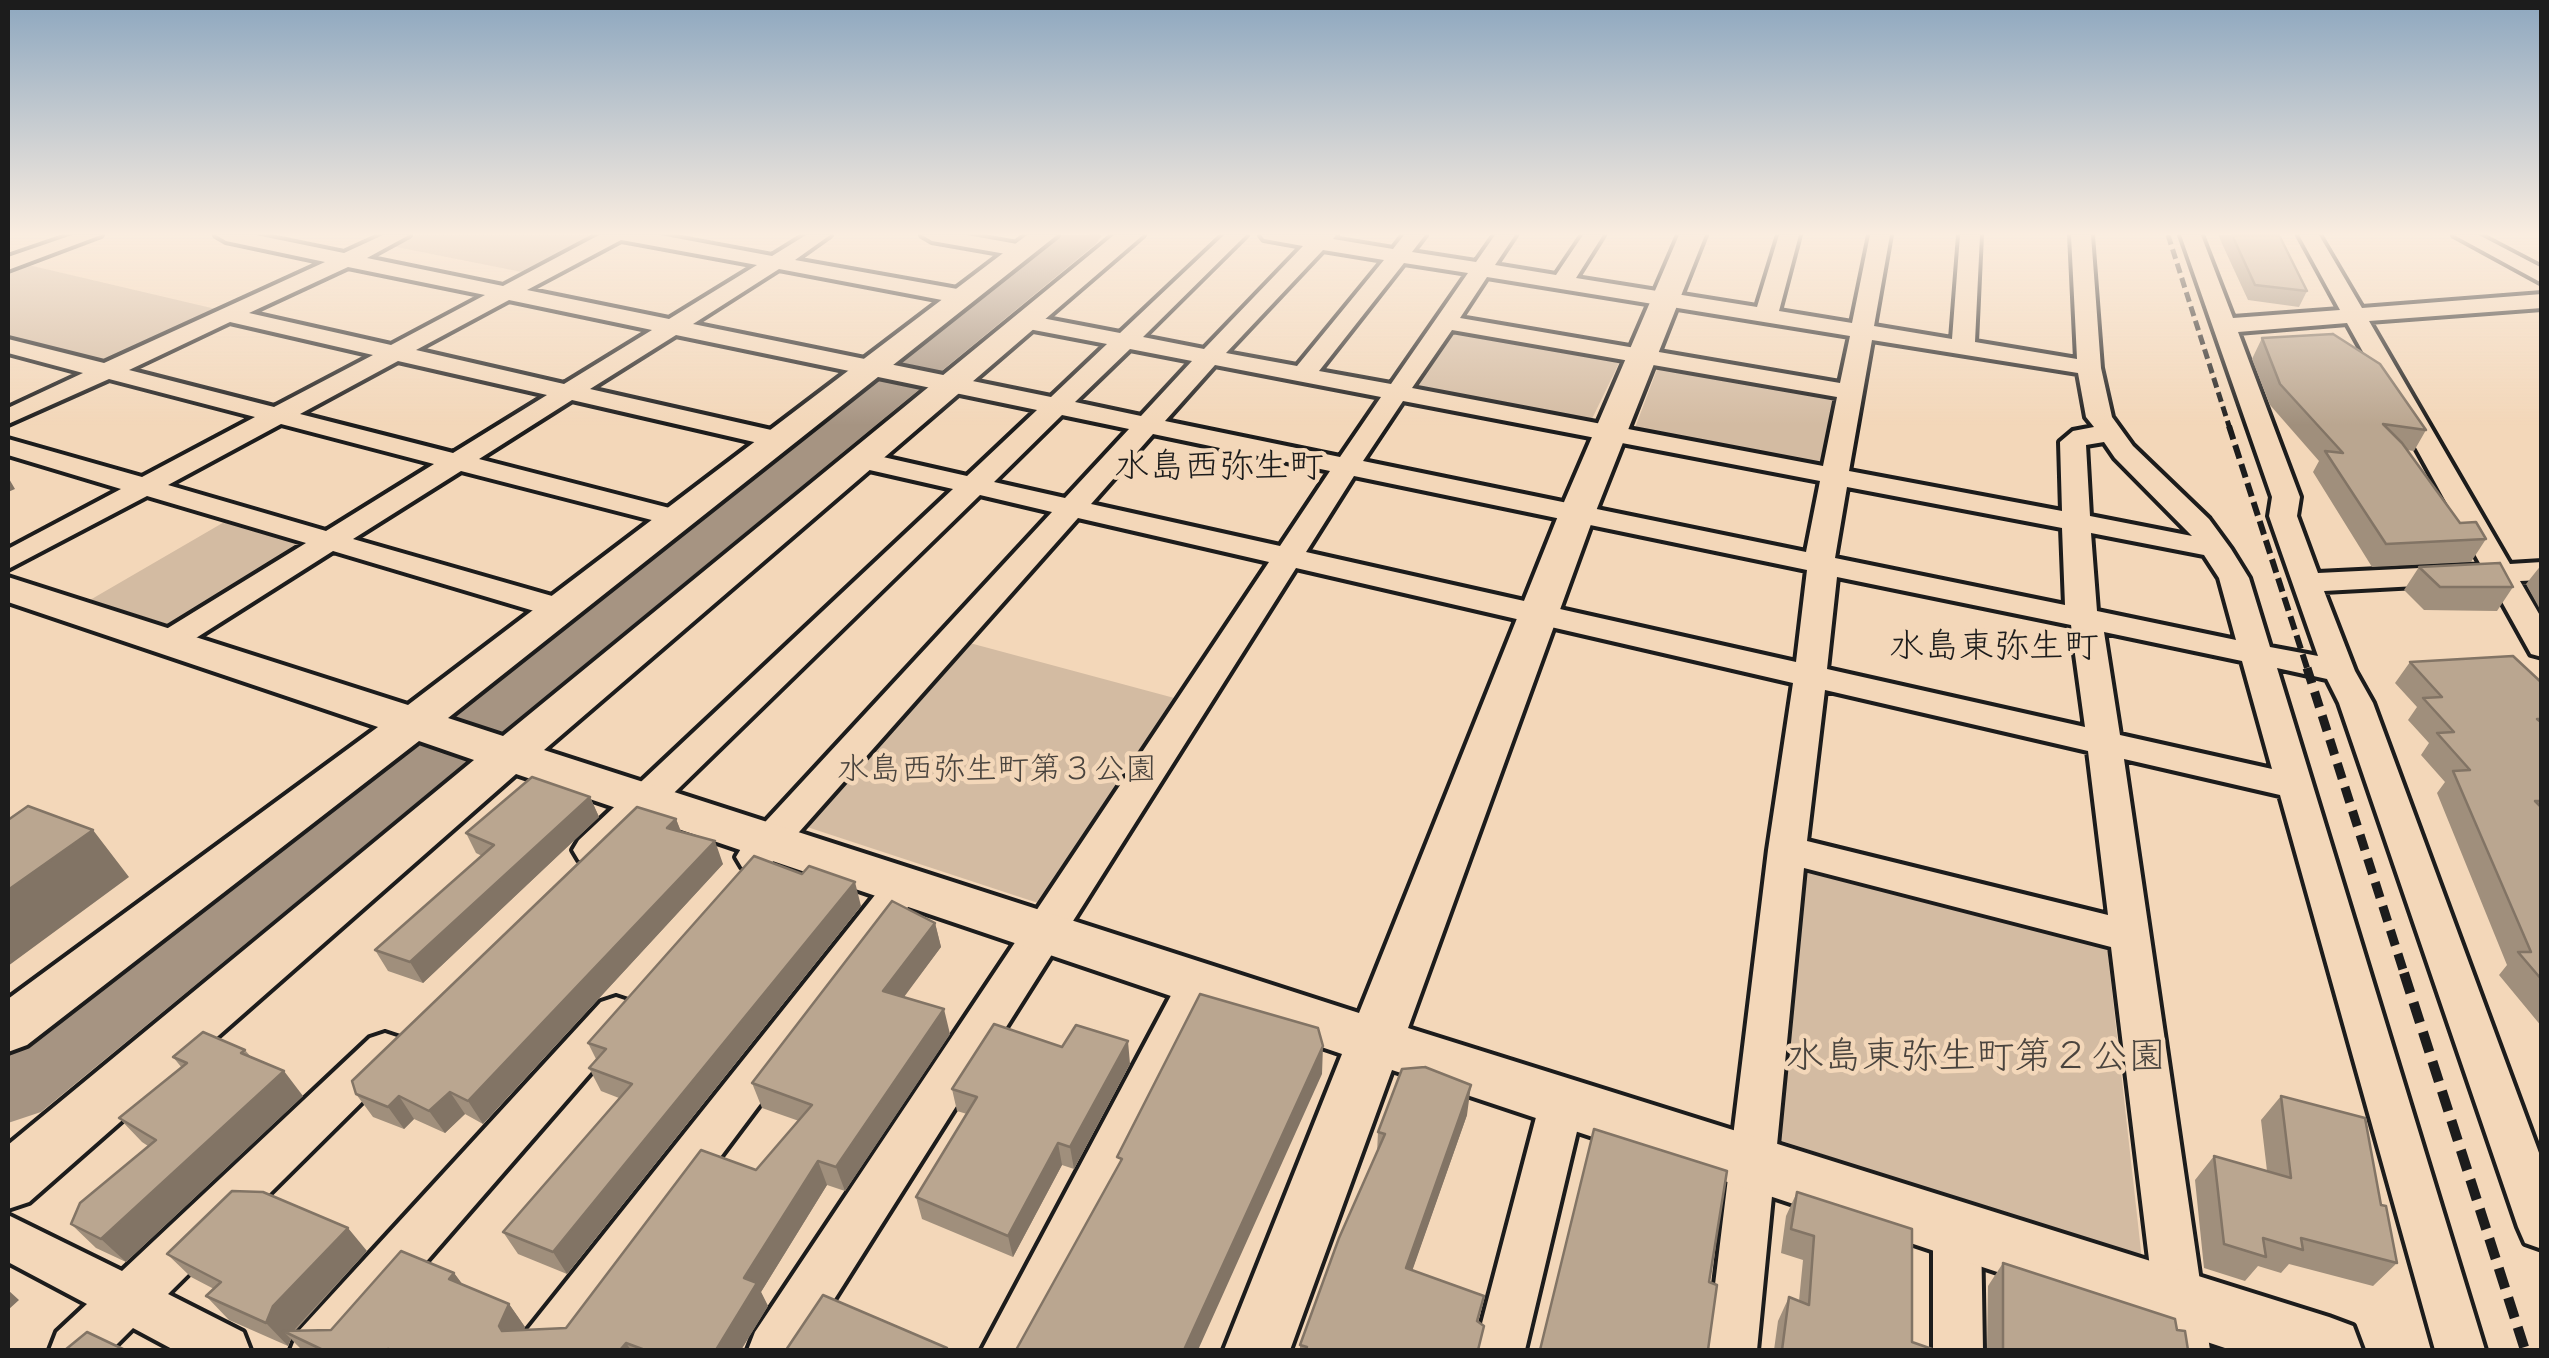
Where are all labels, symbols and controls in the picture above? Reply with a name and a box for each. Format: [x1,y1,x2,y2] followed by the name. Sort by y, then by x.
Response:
[1114,445,1324,487] district label: 水島西弥生町
[1889,625,2099,667] district label: 水島東弥生町
[837,750,1157,788] park label: 水島西弥生町第３公園
[1786,1033,2166,1079] park label: 水島東弥生町第２公園

